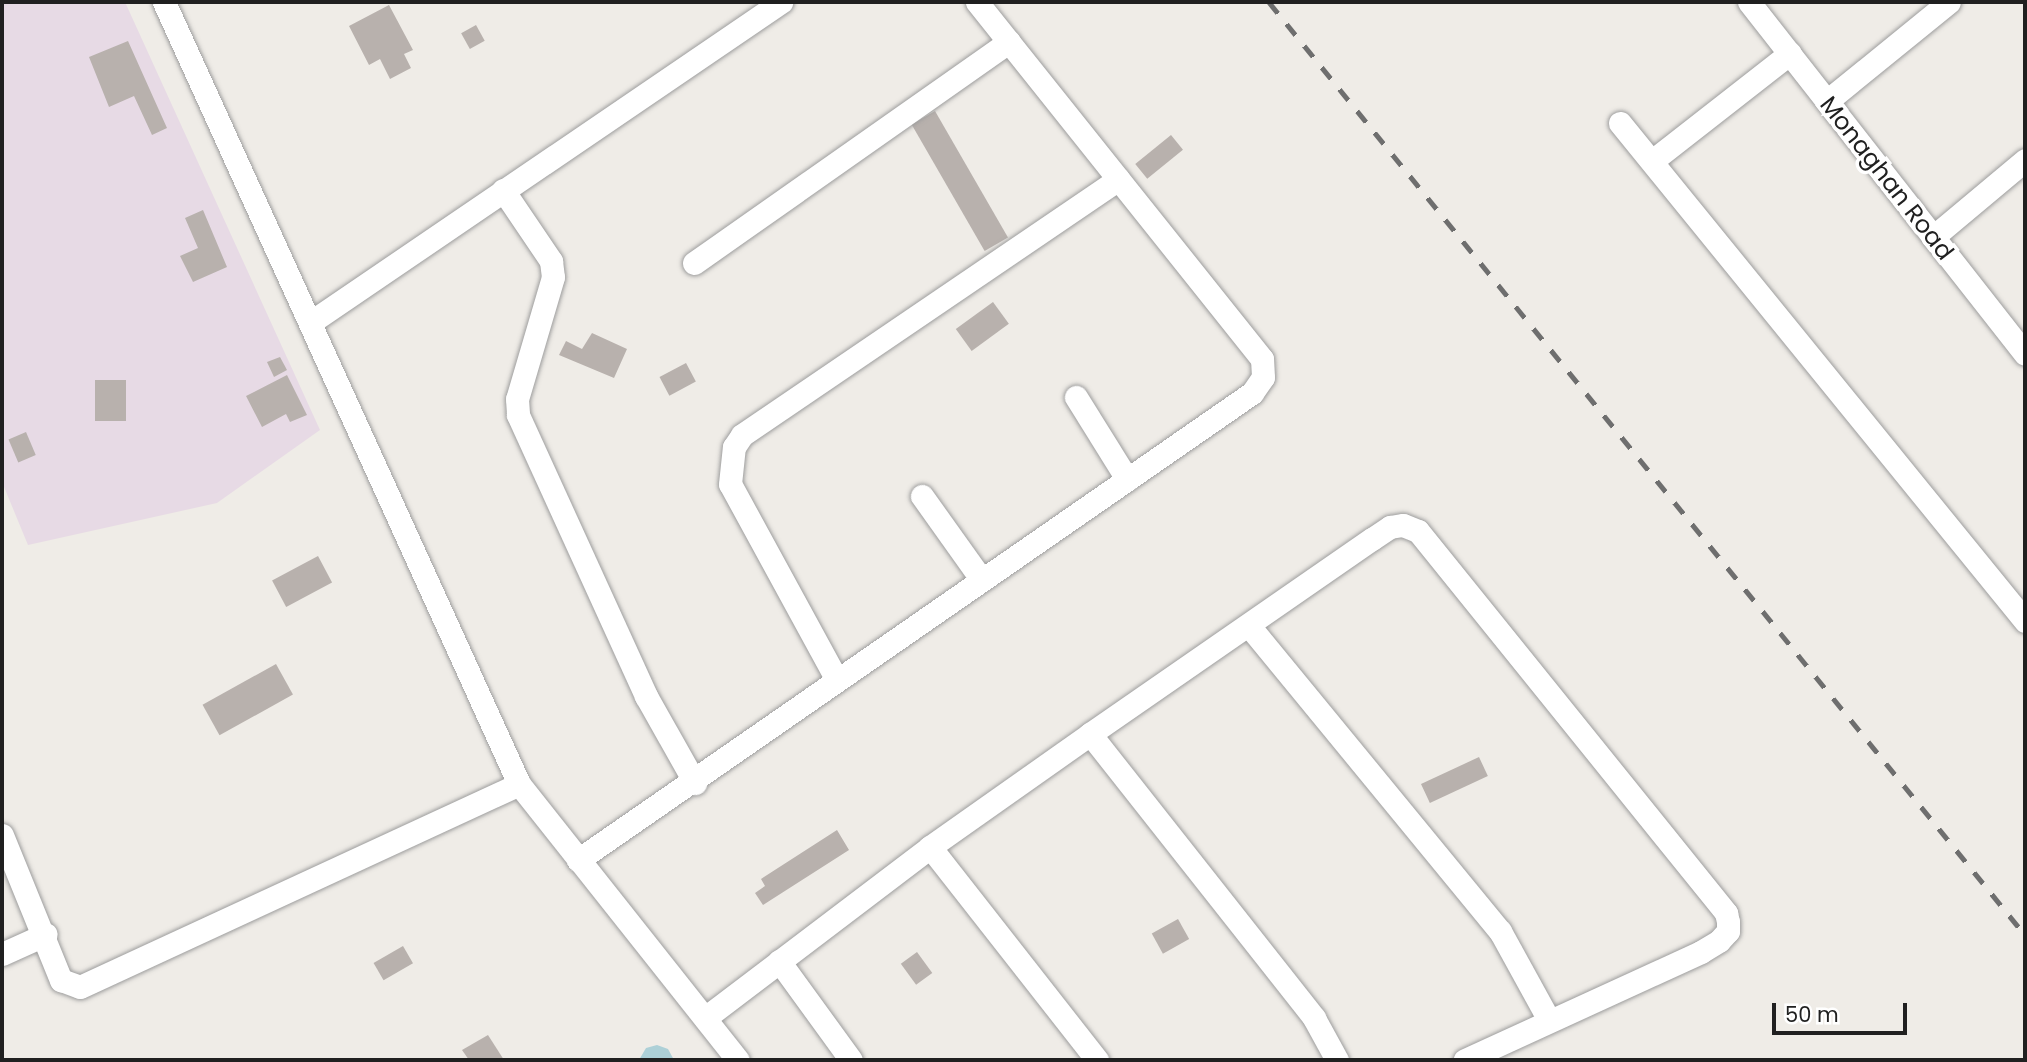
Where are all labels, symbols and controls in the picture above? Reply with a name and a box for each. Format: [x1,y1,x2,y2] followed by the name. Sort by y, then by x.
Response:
[1814,90,1960,266] street label: Monaghan Road
[1775,988,1910,1032] scale bar
[1785,1000,1839,1029] text: 50 m

